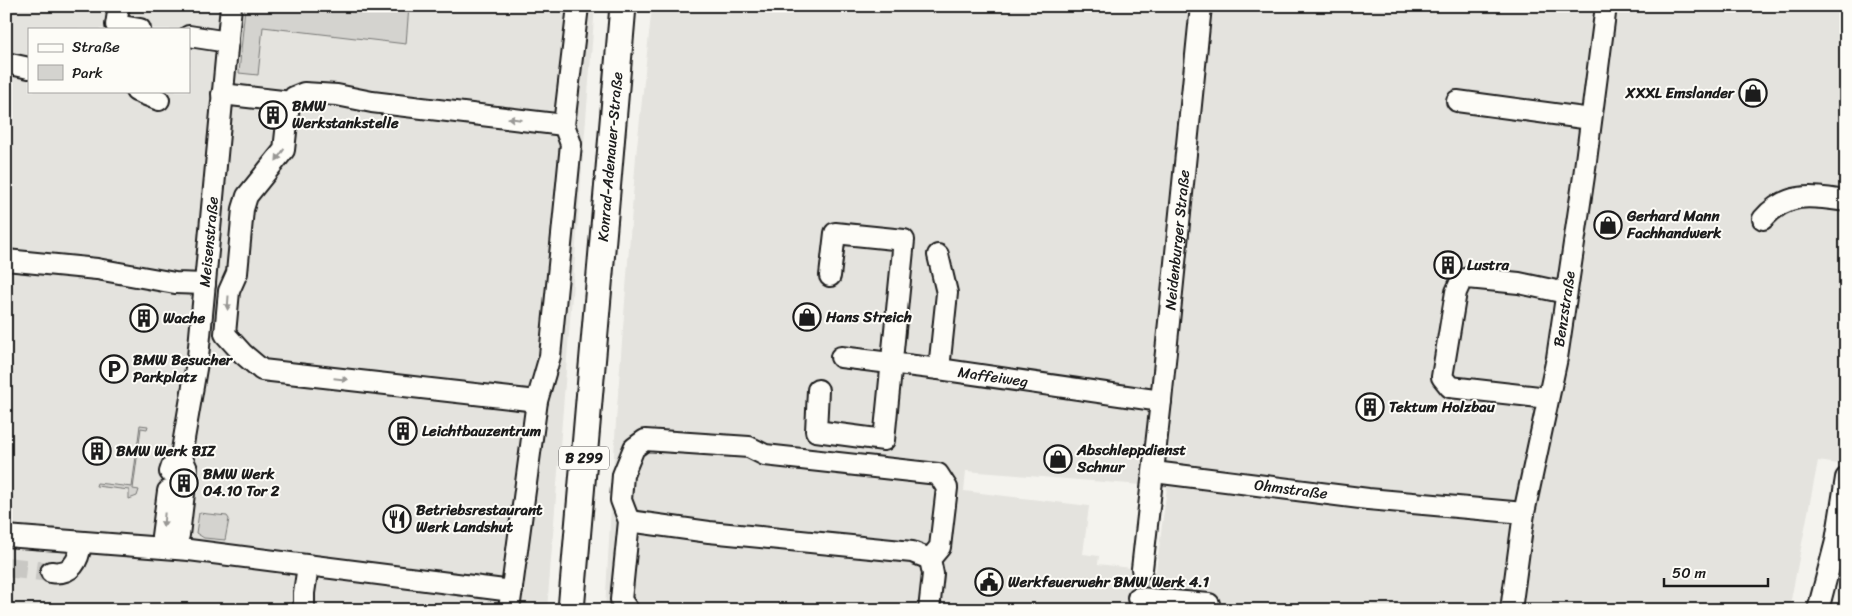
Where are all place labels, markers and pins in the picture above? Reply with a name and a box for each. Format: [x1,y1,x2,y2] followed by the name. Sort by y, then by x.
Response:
[1738,78,1768,108] shop icon: XXXL Emslander
[1625,80,1736,106] place label: XXXL Emslander
[292,93,399,136] place label: BMW Werkstankstelle
[258,100,288,130] building icon: BMW Werkstankstelle
[1626,203,1722,246] place label: Gerhard Mann Fachhandwerk
[1593,210,1623,240] shop icon: Gerhard Mann Fachhandwerk
[1433,250,1463,280] building icon: Lustra
[1467,252,1510,278] place label: Lustra
[792,302,822,332] shop icon: Hans Streich
[129,303,159,333] building icon: Wache
[825,304,912,330] place label: Hans Streich
[163,305,205,331] place label: Wache
[133,347,234,390] place label: BMW Besucher Parkplatz
[99,354,129,384] parking icon: BMW Besucher Parkplatz
[1355,392,1385,422] building icon: Tektum Holzbau
[1389,394,1496,420] place label: Tektum Holzbau
[388,416,418,446] building icon: Leichtbauzentrum
[422,418,542,444] place label: Leichtbauzentrum
[82,436,112,466] building icon: BMW Werk BIZ
[1076,437,1186,480] place label: Abschleppdienst Schnur
[116,438,216,464] place label: BMW Werk BIZ
[1043,444,1073,474] shop icon: Abschleppdienst Schnur
[203,461,280,504] place label: BMW Werk 04.10 Tor 2
[169,468,199,498] building icon: BMW Werk 04.10 Tor 2
[416,497,543,540] place label: Betriebsrestaurant Werk Landshut
[382,504,412,534] restaurant icon: Betriebsrestaurant Werk Landshut
[974,567,1004,597] public building icon: Werkfeuerwehr BMW Werk 4.1
[1008,569,1210,595] place label: Werkfeuerwehr BMW Werk 4.1

